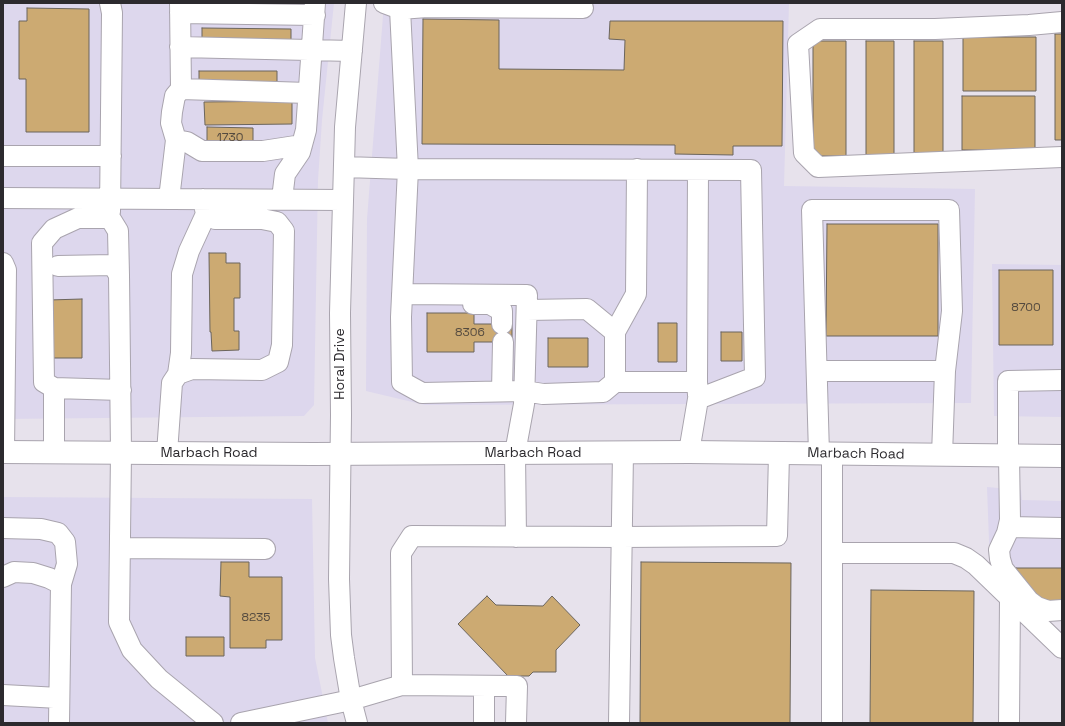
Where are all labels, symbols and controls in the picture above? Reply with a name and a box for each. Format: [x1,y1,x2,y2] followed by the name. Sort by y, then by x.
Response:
[217,131,243,145] house number: 1730
[1011,301,1041,315] house number: 8700
[455,326,485,340] house number: 8306
[332,328,348,400] street label: Horal Drive
[160,445,258,461] street label: Marbach Road
[484,445,582,461] street label: Marbach Road
[807,445,905,463] street label: Marbach Road
[241,611,271,625] house number: 8235

